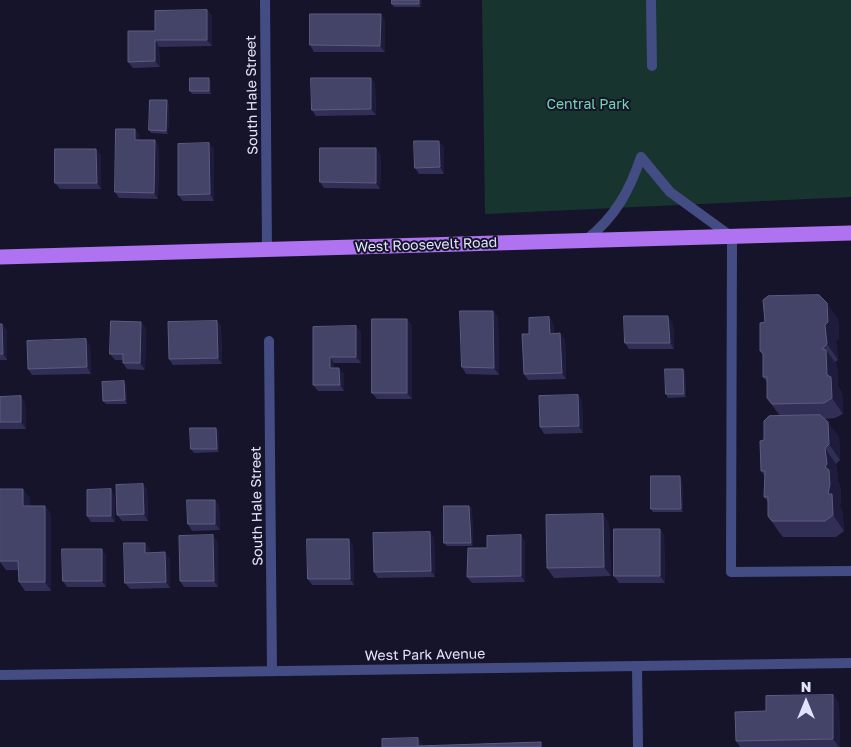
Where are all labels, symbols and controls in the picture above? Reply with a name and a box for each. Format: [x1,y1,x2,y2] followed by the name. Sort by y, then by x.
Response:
[243,35,261,155] street label: South Hale Street
[546,97,630,113] park label: Central Park
[355,234,497,256] street label: West Roosevelt Road
[248,446,266,566] street label: South Hale Street
[364,646,486,664] street label: West Park Avenue
[781,677,831,727] north arrow
[801,678,811,695] text: N

